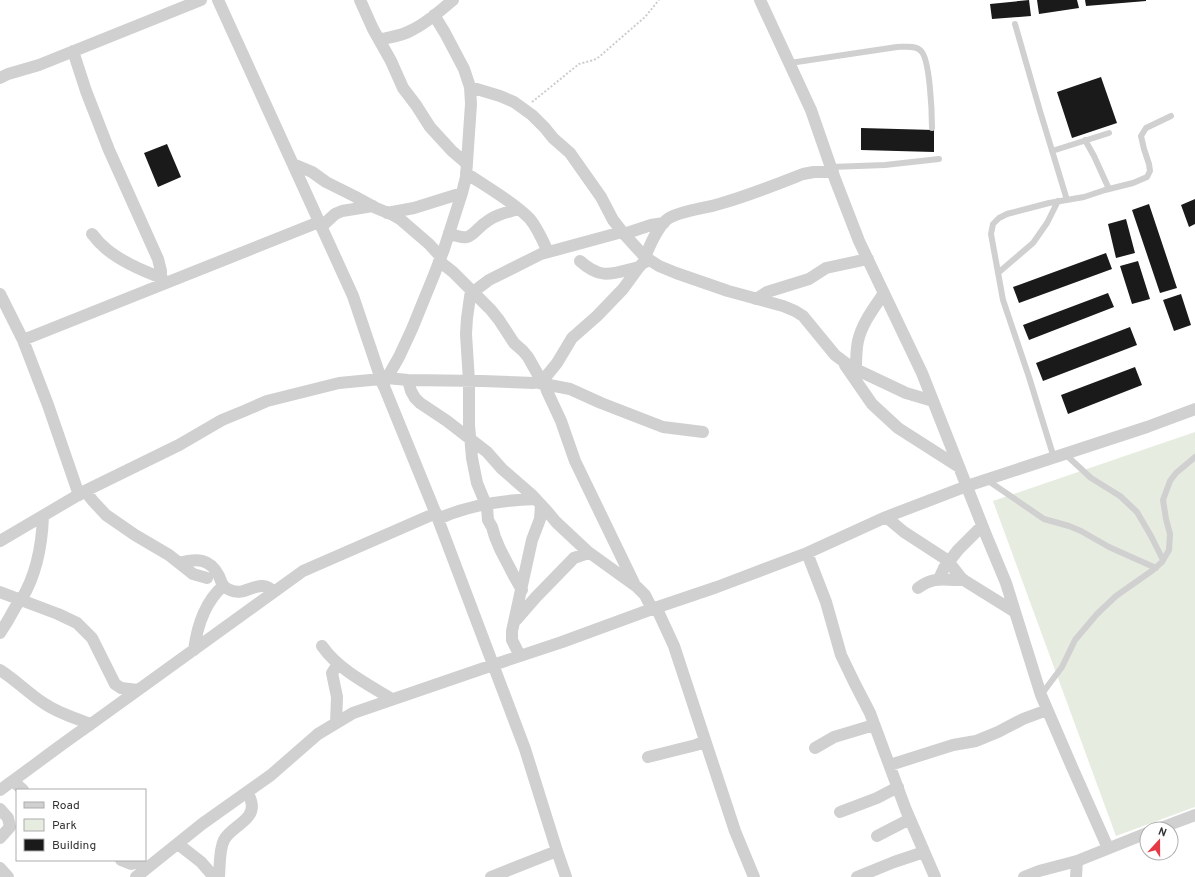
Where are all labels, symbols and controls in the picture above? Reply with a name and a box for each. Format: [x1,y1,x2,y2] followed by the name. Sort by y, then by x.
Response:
[16,789,146,861] legend
[52,798,80,814] text: Road
[52,818,77,834] text: Park
[1139,821,1179,861] north arrow
[1156,825,1168,841] text: N
[52,838,96,854] text: Building

